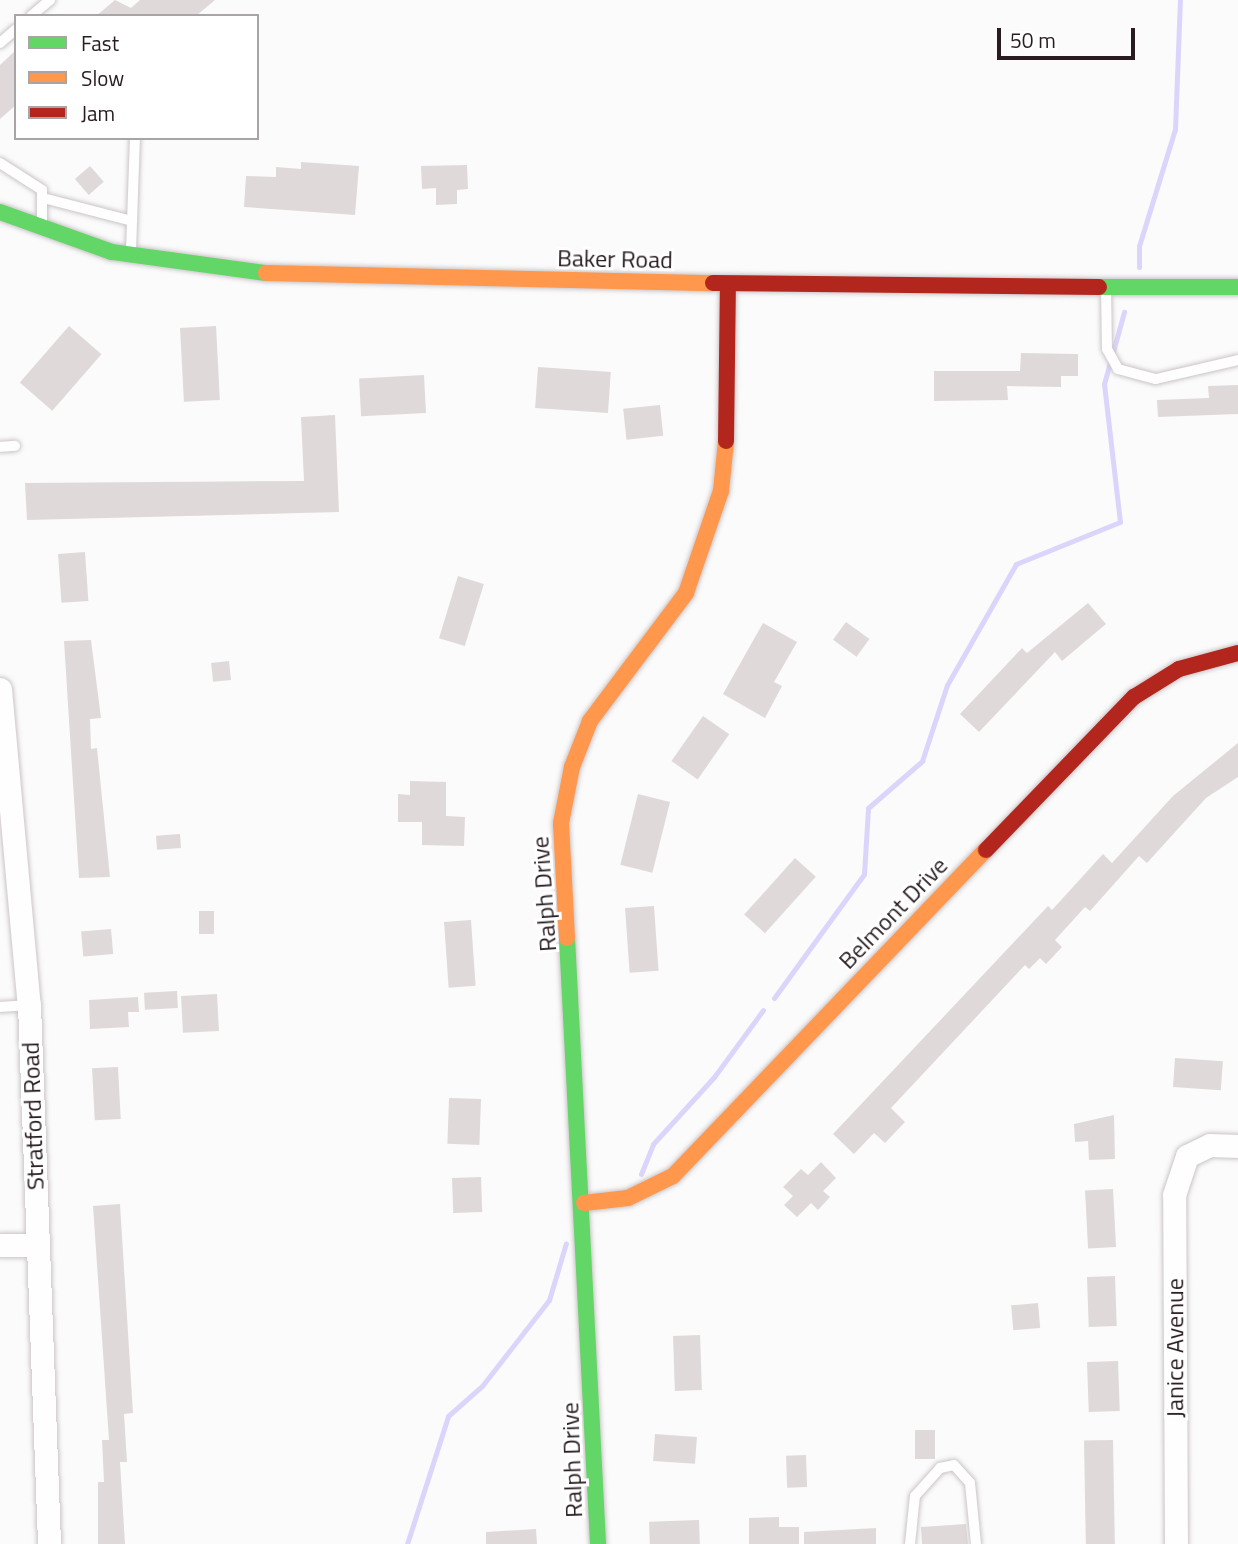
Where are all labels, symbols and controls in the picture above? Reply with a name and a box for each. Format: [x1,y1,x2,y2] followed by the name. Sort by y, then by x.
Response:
[14,14,259,140] legend
[1000,14,1138,58] scale bar
[1010,24,1056,56] text: 50 m
[81,27,119,59] text: Fast
[81,62,124,94] text: Slow
[81,97,115,129] text: Jam
[557,244,673,274] street label: Baker Road
[526,835,562,953] street label: Ralph Drive
[833,851,953,975] street label: Belmont Drive
[16,1041,50,1191] street label: Stratford Road
[1161,1278,1189,1418] street label: Janice Avenue
[556,1402,588,1518] street label: Ralph Drive

